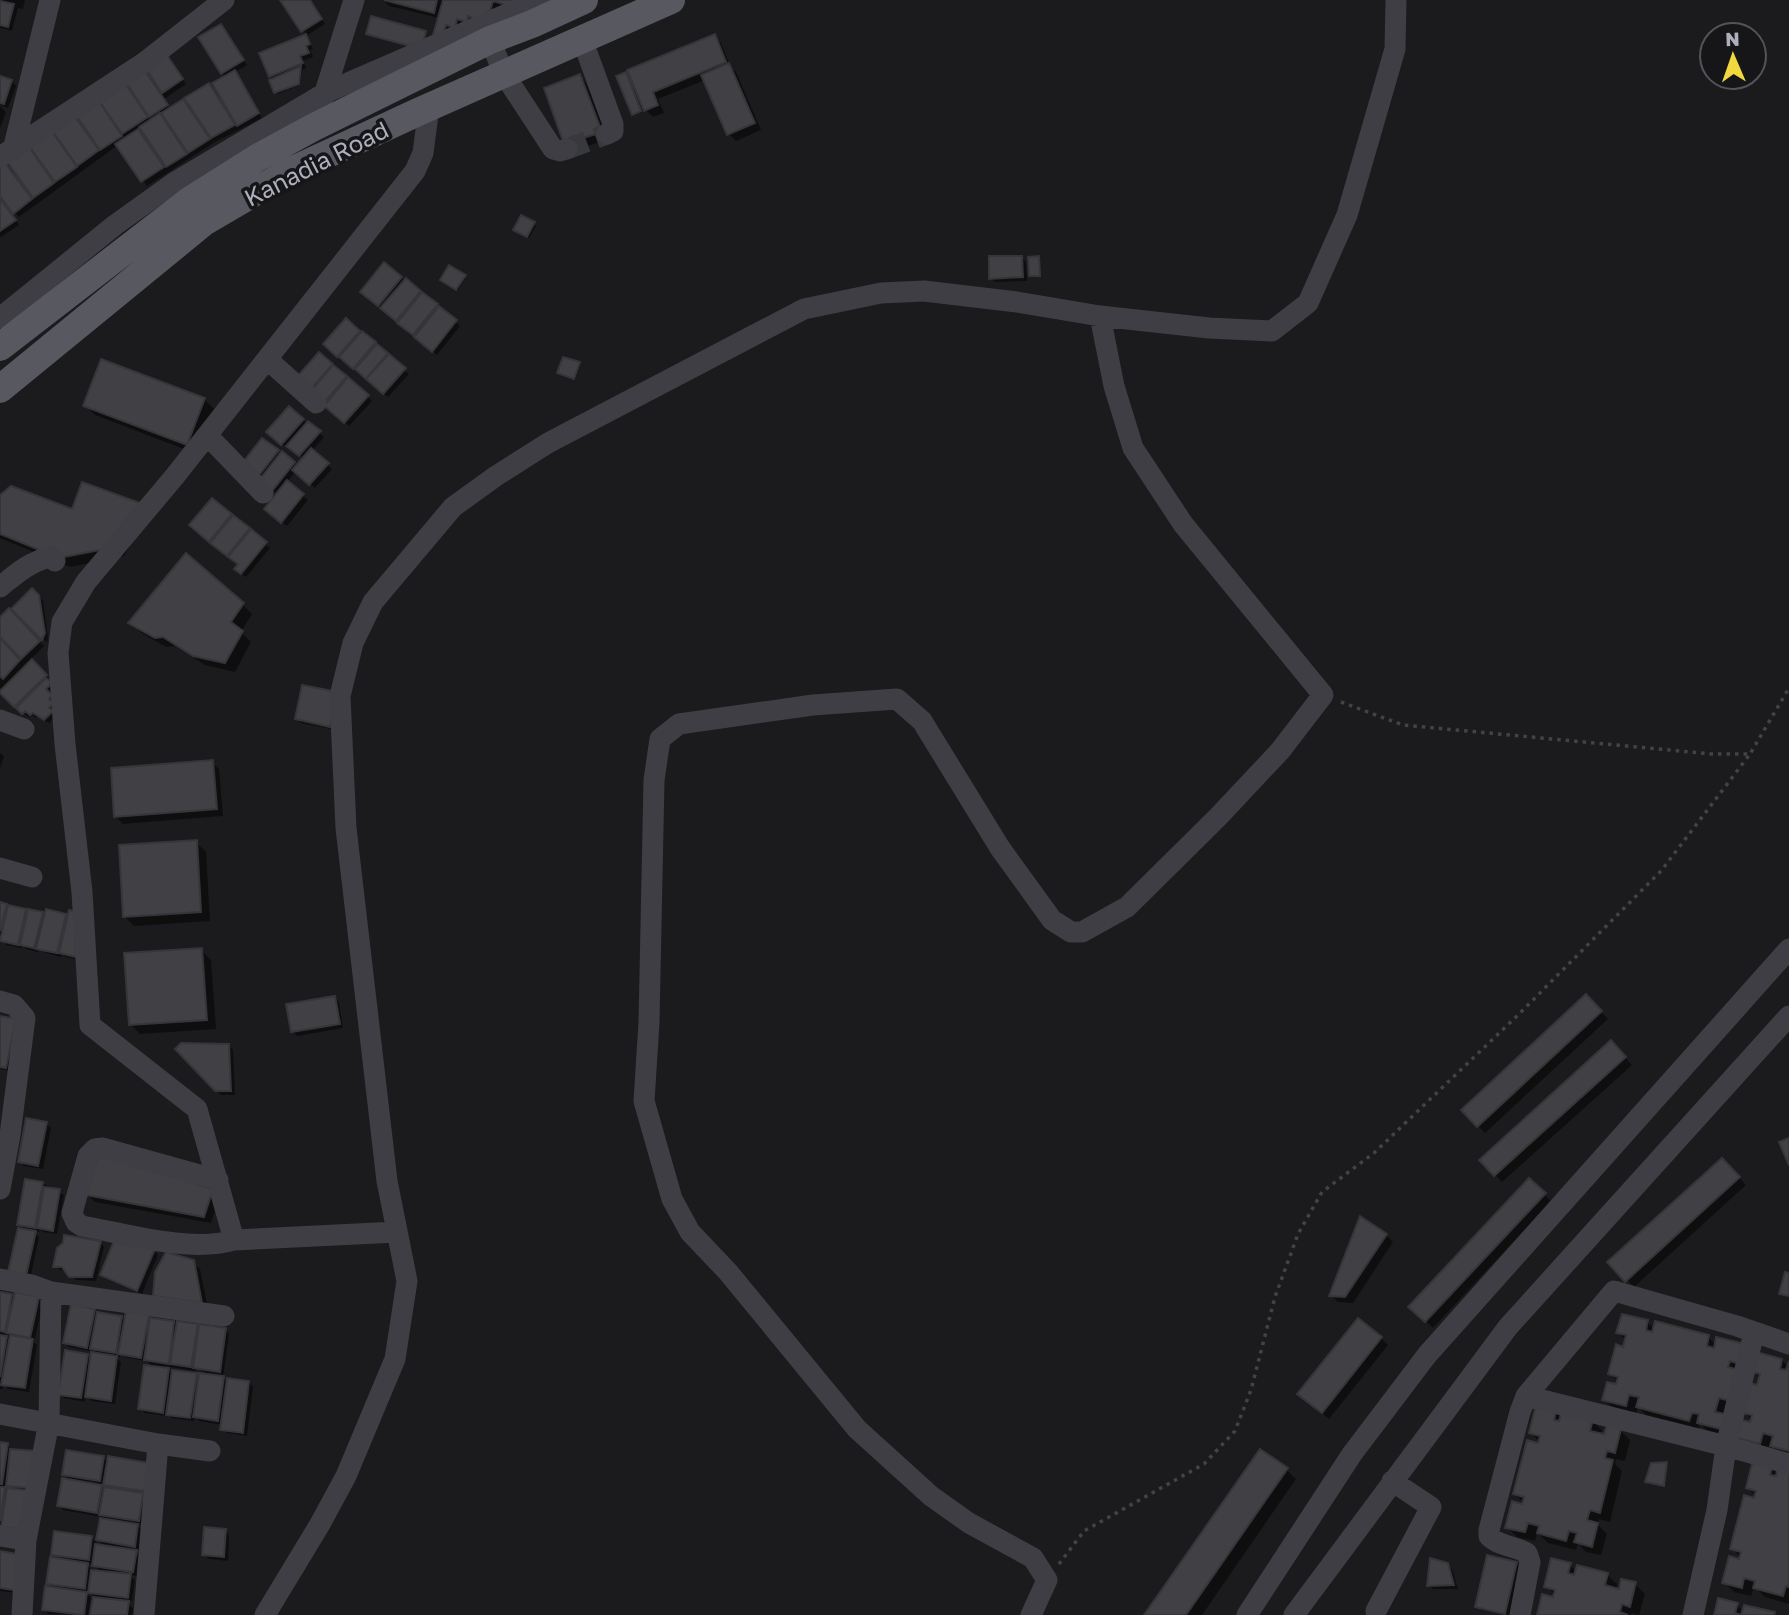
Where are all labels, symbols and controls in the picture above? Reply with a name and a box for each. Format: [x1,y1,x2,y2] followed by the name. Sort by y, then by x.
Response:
[1698,21,1768,91] north arrow
[1725,27,1740,50] text: N
[239,114,393,212] street label: Kanadia Road

